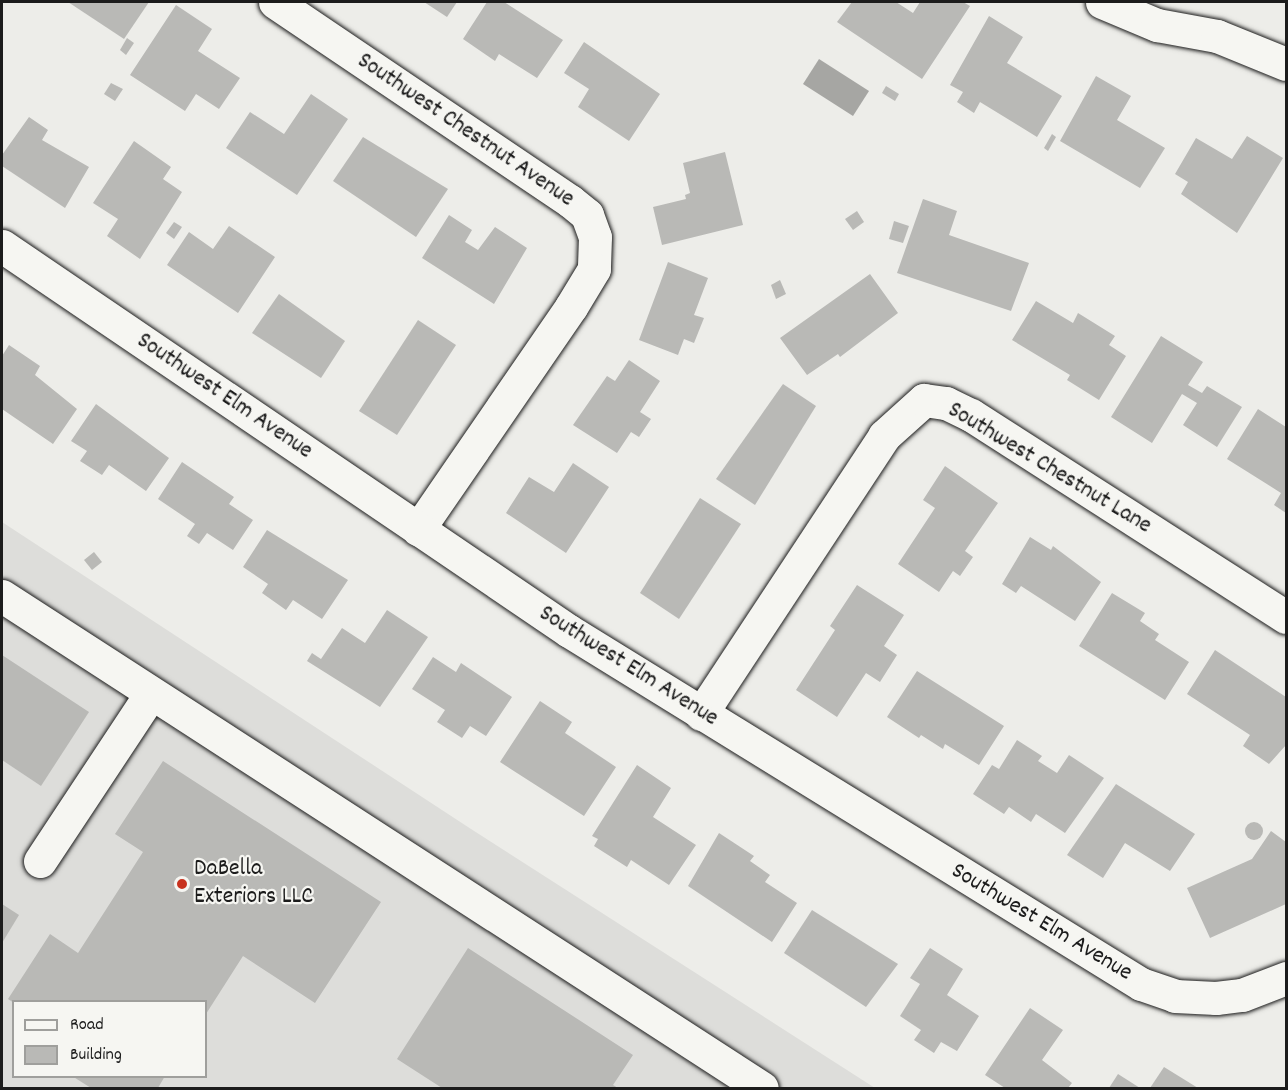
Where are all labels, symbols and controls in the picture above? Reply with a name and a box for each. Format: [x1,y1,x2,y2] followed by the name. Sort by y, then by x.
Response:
[351,48,579,214] street label: Southwest Chestnut Avenue
[130,327,318,467] street label: Southwest Elm Avenue
[942,397,1156,541] street label: Southwest Chestnut Lane
[533,600,723,734] street label: Southwest Elm Avenue
[194,856,313,912] place label: DaBella Exteriors LLC
[945,858,1137,988] street label: Southwest Elm Avenue
[175,877,189,891] marker: DaBella Exteriors LLC
[12,1000,207,1078] legend
[70,1013,104,1038] text: Road
[70,1043,122,1068] text: Building

